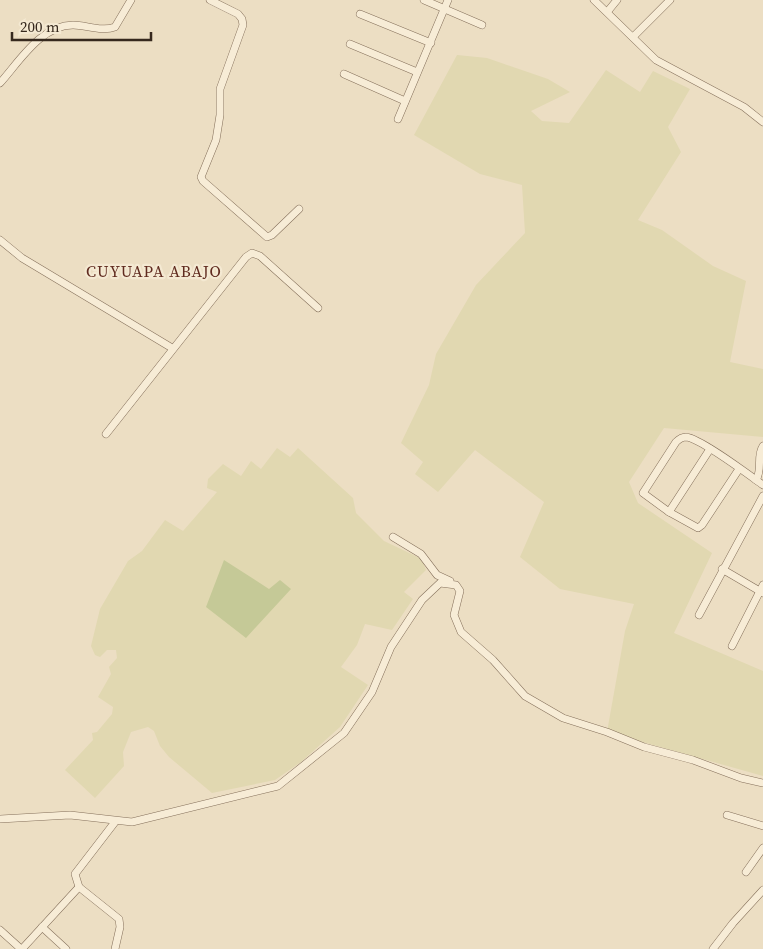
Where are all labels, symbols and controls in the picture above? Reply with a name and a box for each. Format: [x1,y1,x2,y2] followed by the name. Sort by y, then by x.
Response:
[12,10,151,42] scale bar
[20,16,60,37] text: 200 m
[86,260,222,282] district label: CUYUAPA ABAJO

